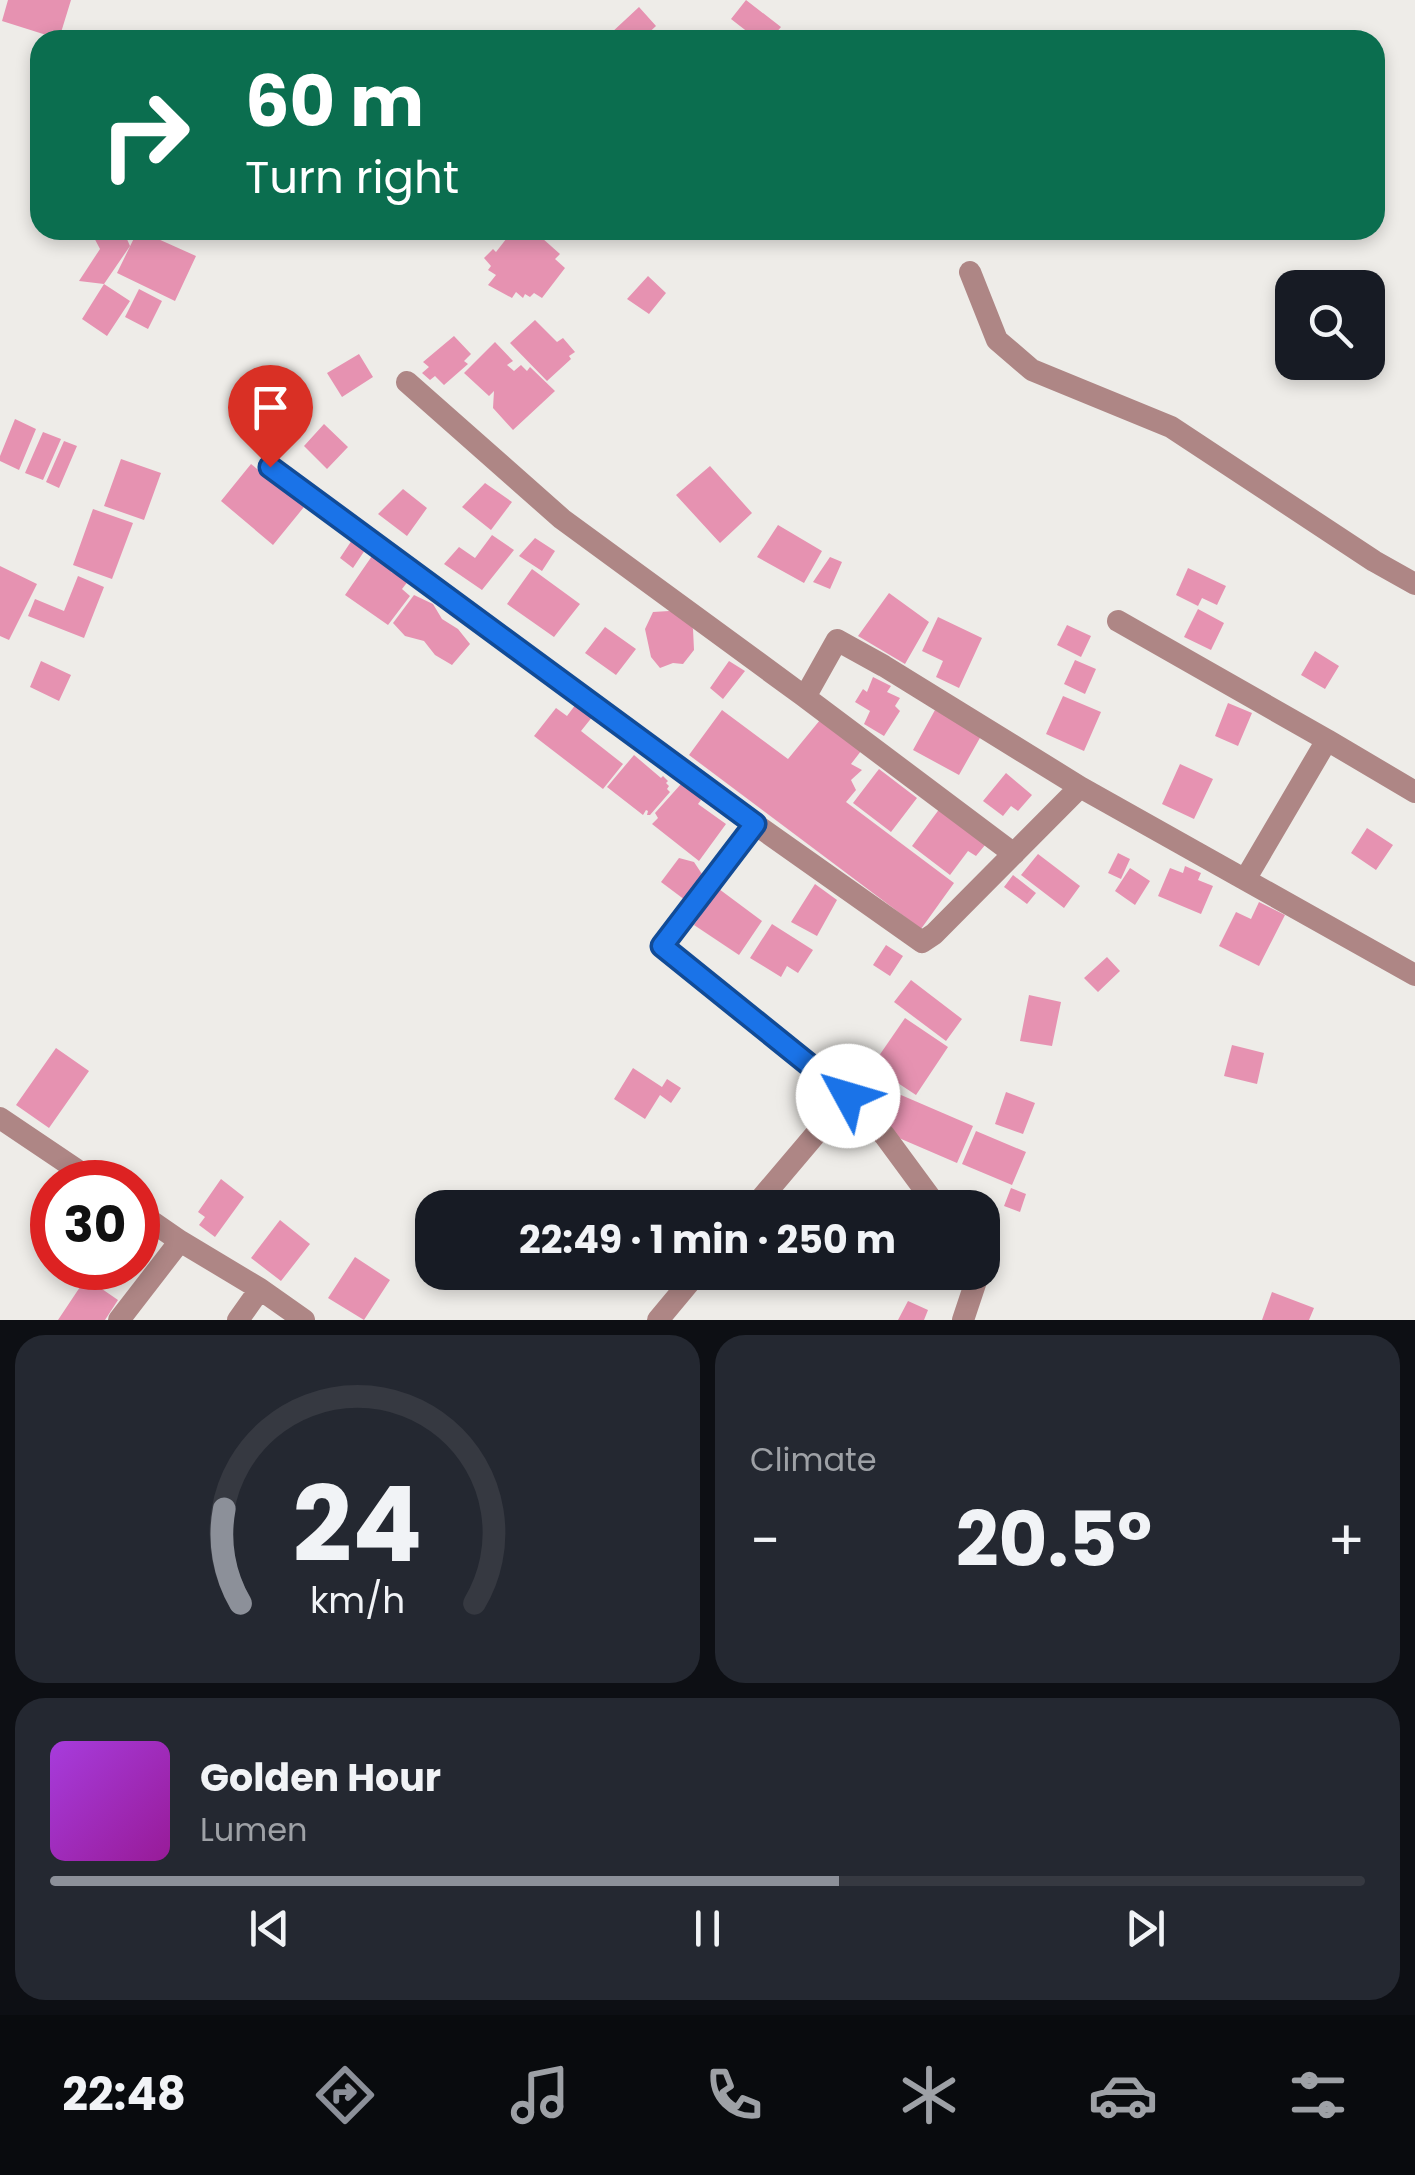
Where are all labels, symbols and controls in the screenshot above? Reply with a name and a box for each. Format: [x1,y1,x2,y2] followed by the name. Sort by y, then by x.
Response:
[245,52,424,151] text: 60 m
[80,70,210,200] icon: right
[245,146,459,209] text: Turn right
[1275,270,1385,380] map controls
[1275,270,1385,380] button: search
[228,365,313,468] pin
[243,380,298,435] icon: arrive
[796,1044,900,1148] position arrow
[30,1160,160,1290] speed limit sign: 30
[519,1213,896,1266] text: 22:49 · 1 min · 250 m
[750,1437,877,1482] text: Climate
[293,1452,422,1597] text: 24
[956,1487,1152,1592] text: 20.5°
[750,1502,780,1579] text: −
[1327,1502,1365,1579] text: +
[310,1575,405,1626] text: km/h
[200,1751,441,1804] text: Golden Hour
[200,1807,308,1852] text: Lumen
[242,1901,297,1956] icon: previous
[680,1901,735,1956] icon: pause
[1118,1901,1173,1956] icon: next
[310,2060,380,2130] icon: directions
[505,2060,575,2130] icon: music
[699,2060,769,2130] icon: phone
[894,2060,964,2130] icon: climate
[1088,2060,1158,2130] icon: car
[1283,2060,1353,2130] icon: filters
[62,2063,186,2126] text: 22:48

